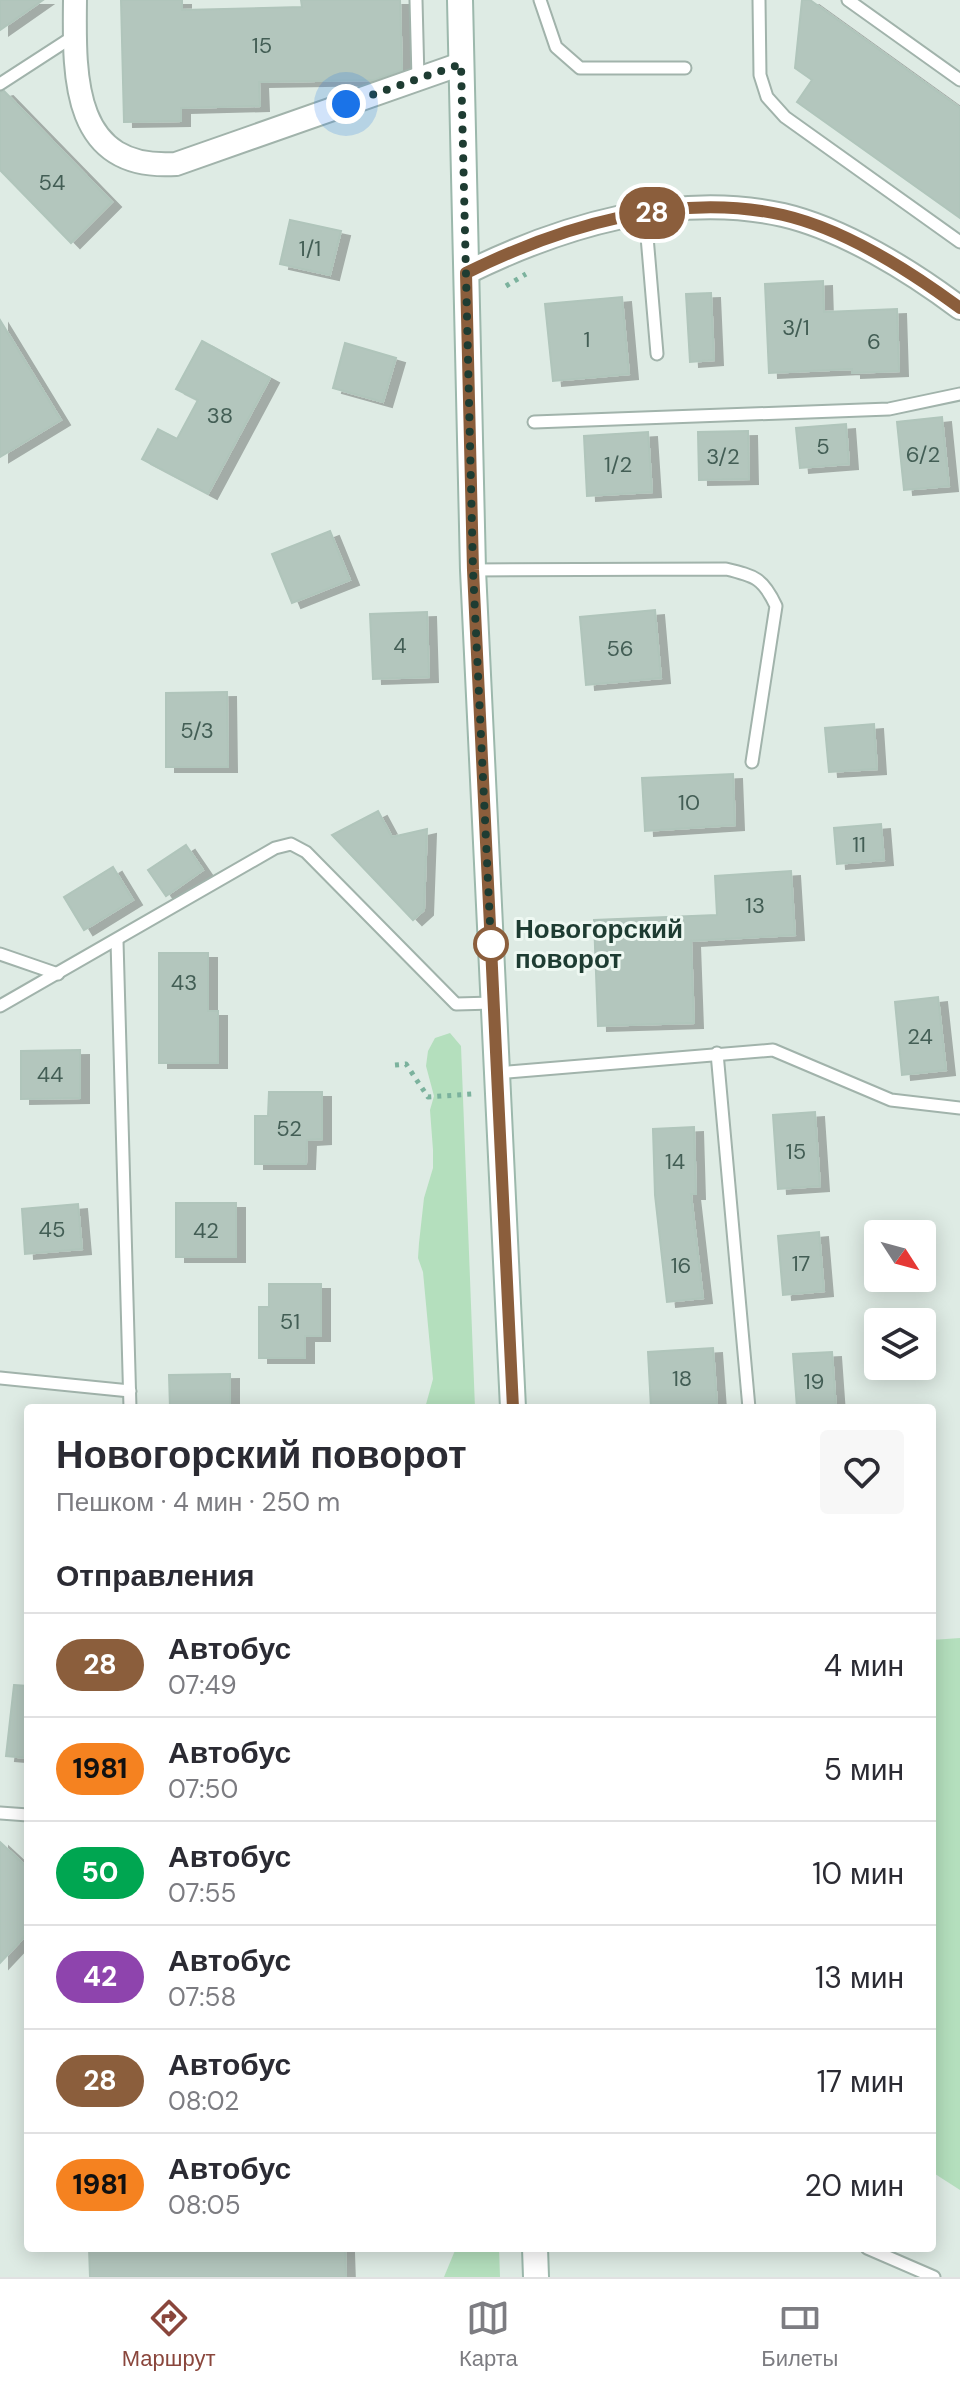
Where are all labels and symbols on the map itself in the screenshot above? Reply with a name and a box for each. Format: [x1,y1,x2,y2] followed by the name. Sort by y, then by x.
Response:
[252,31,272,60] house number: 15
[326,84,366,124] your location
[39,168,65,197] house number: 54
[616,187,688,239] line badge: 28
[299,234,321,263] house number: 1/1
[782,313,810,342] house number: 3/1
[584,325,590,354] house number: 1
[867,327,881,356] house number: 6
[207,401,233,430] house number: 38
[816,432,830,461] house number: 5
[906,440,940,469] house number: 6/2
[706,442,740,471] house number: 3/2
[604,450,632,479] house number: 1/2
[393,631,407,660] house number: 4
[606,634,634,663] house number: 56
[180,716,214,745] house number: 5/3
[678,788,700,817] house number: 10
[852,830,866,859] house number: 11
[745,891,765,920] house number: 13
[515,912,683,976] place label: Новогорский поворот
[474,927,508,961] marker: Новогорский поворот
[171,968,197,997] house number: 43
[907,1022,933,1051] house number: 24
[37,1060,63,1089] house number: 44
[276,1114,302,1143] house number: 52
[786,1137,806,1166] house number: 15
[665,1147,685,1176] house number: 14
[39,1215,65,1244] house number: 45
[193,1216,219,1245] house number: 42
[864,1220,936,1292] north arrow
[792,1249,810,1278] house number: 17
[671,1251,691,1280] house number: 16
[280,1307,300,1336] house number: 51
[672,1364,692,1393] house number: 18
[804,1367,824,1396] house number: 19

